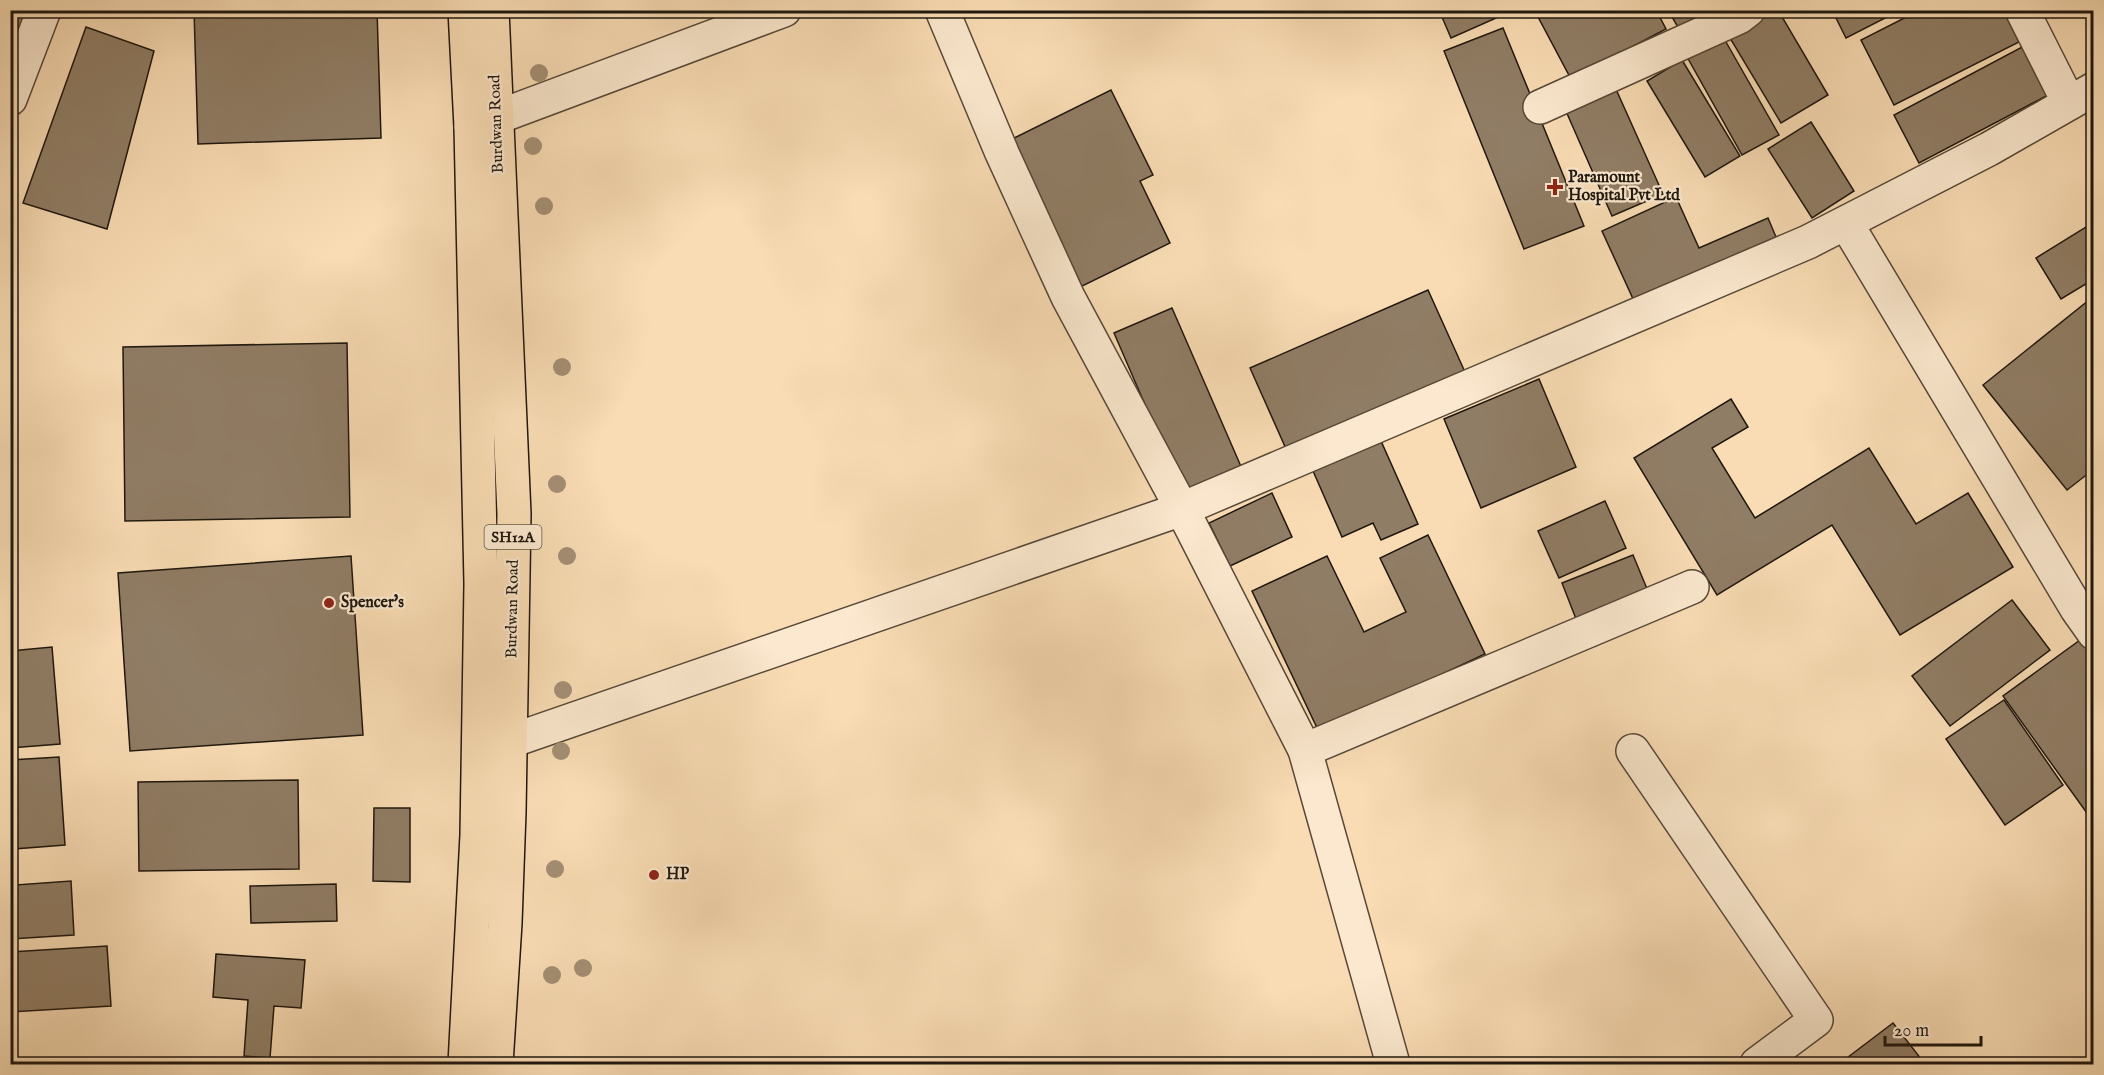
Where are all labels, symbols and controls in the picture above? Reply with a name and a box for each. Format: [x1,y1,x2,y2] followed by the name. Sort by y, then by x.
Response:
[485,74,509,174] street label: Burdwan Road
[1568,168,1680,206] place label: Paramount Hospital Pvt Ltd
[1546,178,1564,196] marker: Paramount Hospital Pvt Ltd
[484,525,542,549] road number: SH12A
[502,559,524,659] street label: Burdwan Road
[341,593,404,613] place label: Spencer's
[322,596,336,610] marker: Spencer's
[666,865,690,885] place label: HP
[647,868,661,882] marker: HP
[1885,1009,1981,1047] scale bar
[1894,1020,1929,1043] text: 20 m

